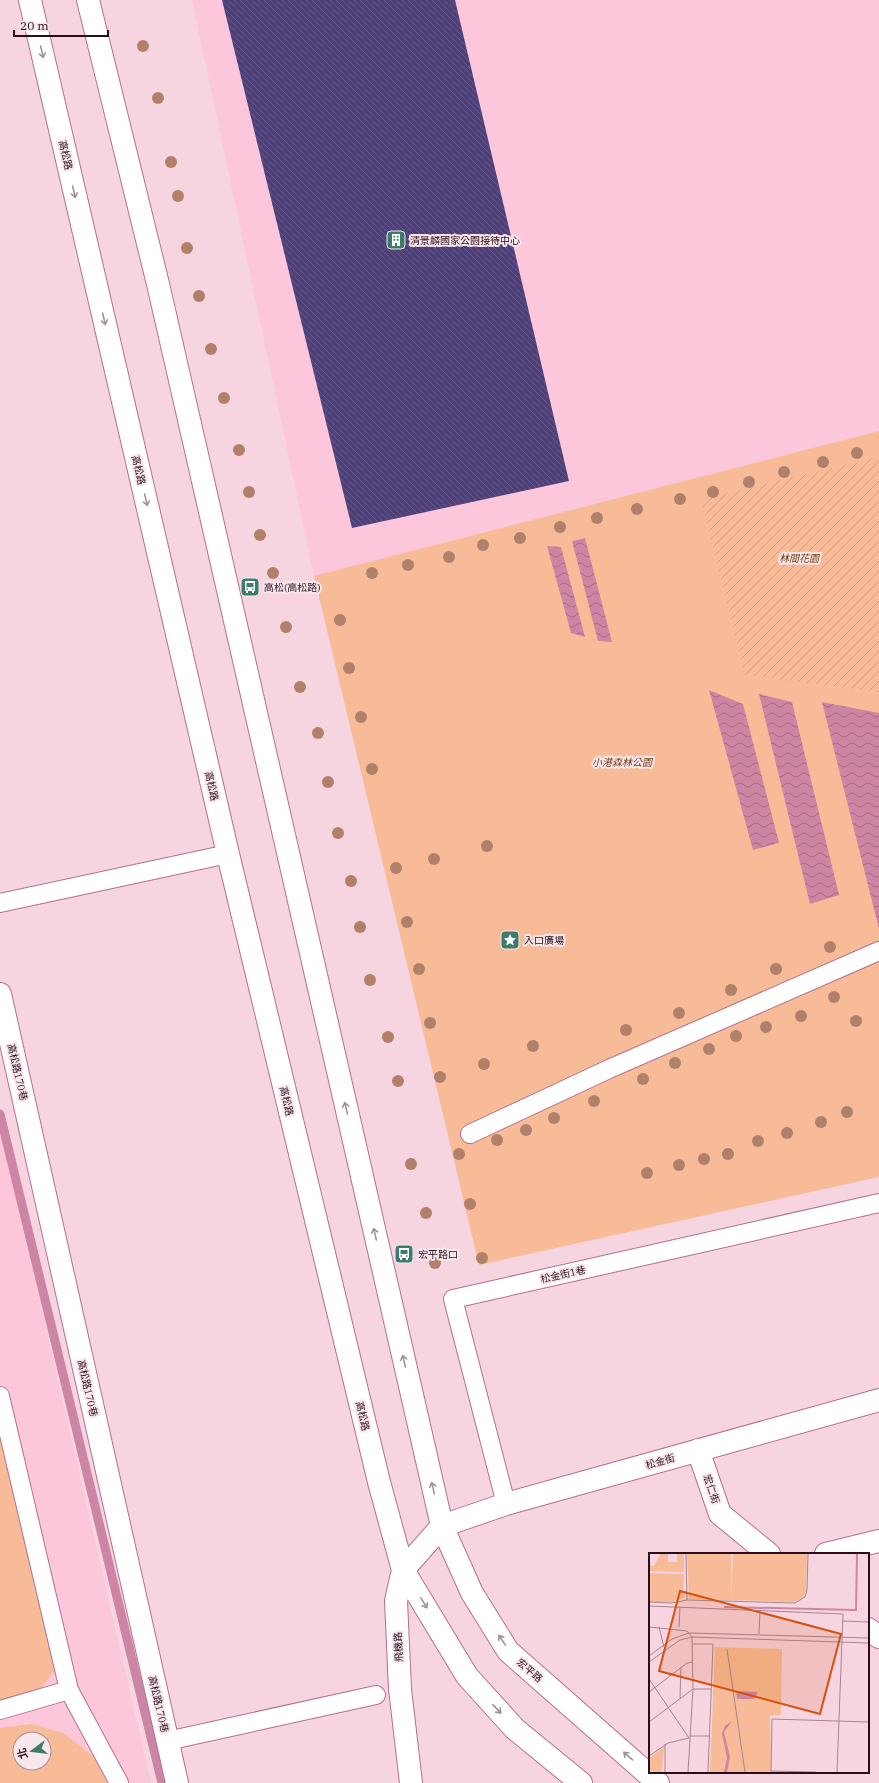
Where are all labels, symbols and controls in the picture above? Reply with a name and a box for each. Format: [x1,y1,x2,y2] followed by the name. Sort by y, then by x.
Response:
[14,12,108,38] scale bar
[20,18,49,33] text: 20 m
[38,45,46,58] one-way arrow
[56,139,75,171] street label: 高松路
[71,185,79,198] one-way arrow
[385,229,407,251] building icon: 清景麟國家公園接待中心
[410,234,520,247] place label: 清景麟國家公園接待中心
[100,312,108,325] one-way arrow
[129,454,148,486] street label: 高松路
[143,493,150,506] one-way arrow
[779,552,821,565] park label: 林間花園
[239,576,261,598] bus stop icon: 高松(高松路)
[264,581,321,594] place label: 高松(高松路)
[592,756,654,769] park label: 小港森林公園
[202,770,221,802] street label: 高松路
[499,929,521,951] place icon: 入口廣場
[524,934,564,947] place label: 入口廣場
[5,1042,30,1102] street label: 高松路170巷
[277,1085,296,1117] street label: 高松路
[342,1102,349,1115] one-way arrow
[371,1228,378,1241] one-way arrow
[393,1243,415,1265] bus stop icon: 宏平路口
[418,1248,458,1261] place label: 宏平路口
[539,1263,587,1286] street label: 松金街1巷
[400,1355,407,1368] one-way arrow
[75,1358,100,1418] street label: 高松路170巷
[353,1400,372,1432] street label: 高松路
[644,1451,676,1472] street label: 松金街
[700,1473,723,1505] street label: 宏仁街
[429,1482,436,1495] one-way arrow
[649,1553,869,1773] inset map
[420,1597,428,1609] one-way arrow
[391,1632,406,1662] street label: 飛機路
[497,1634,505,1646] one-way arrow
[514,1656,545,1685] street label: 宏平路
[146,1674,171,1734] street label: 高松路170巷
[493,1704,502,1714] one-way arrow
[12,1731,52,1771] north arrow
[14,1746,31,1761] text: 北
[623,1752,633,1761] one-way arrow

